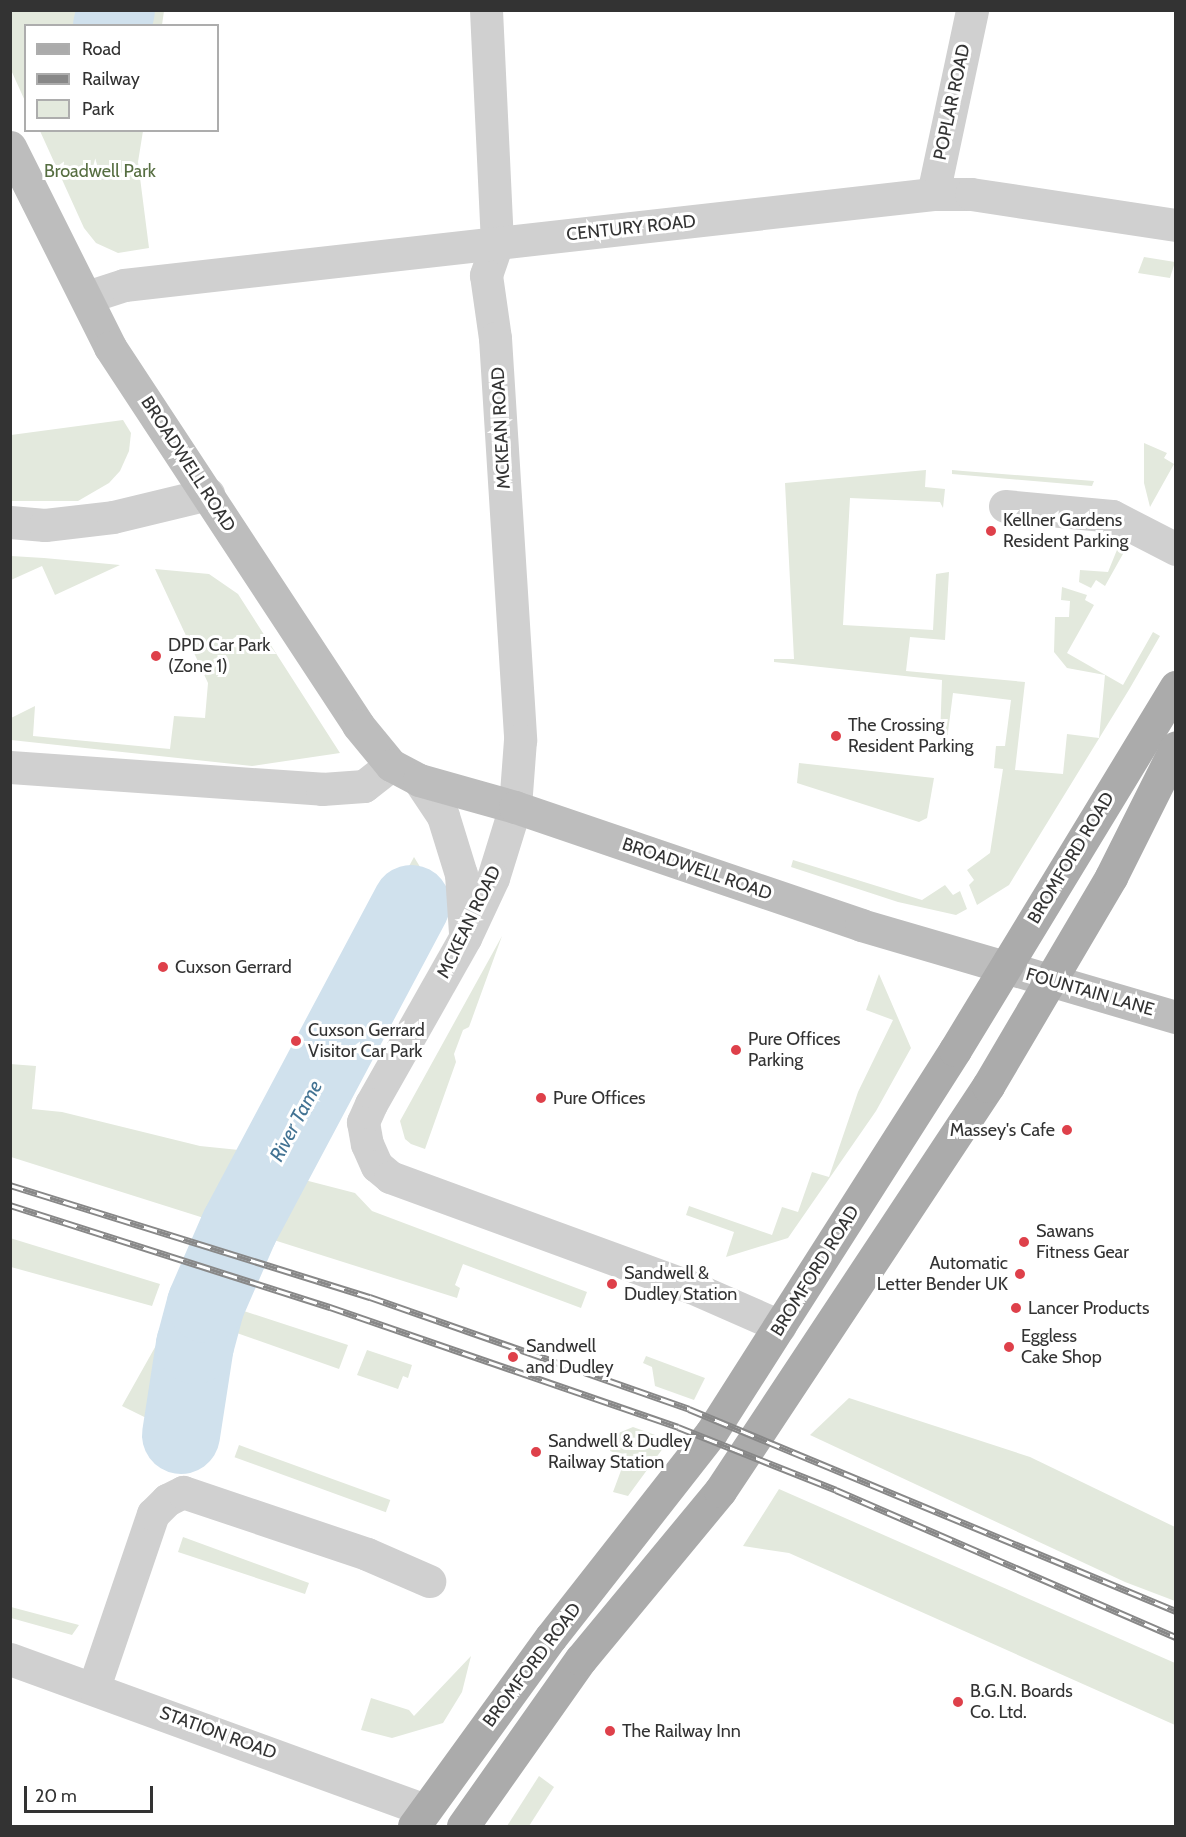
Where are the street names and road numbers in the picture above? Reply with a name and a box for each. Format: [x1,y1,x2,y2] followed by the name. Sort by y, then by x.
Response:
[929,42,975,162] street label: POPLAR ROAD
[565,210,697,246] street label: CENTURY ROAD
[487,366,515,490] street label: MCKEAN ROAD
[136,392,240,536] street label: BROADWELL ROAD
[1023,788,1119,928] street label: BROMFORD ROAD
[619,833,775,905] street label: BROADWELL ROAD
[432,862,506,982] street label: MCKEAN ROAD
[1023,963,1157,1021] street label: FOUNTAIN LANE
[766,1202,864,1340] street label: BROMFORD ROAD
[478,1599,586,1731] street label: BROMFORD ROAD
[157,1702,279,1764] street label: STATION ROAD

